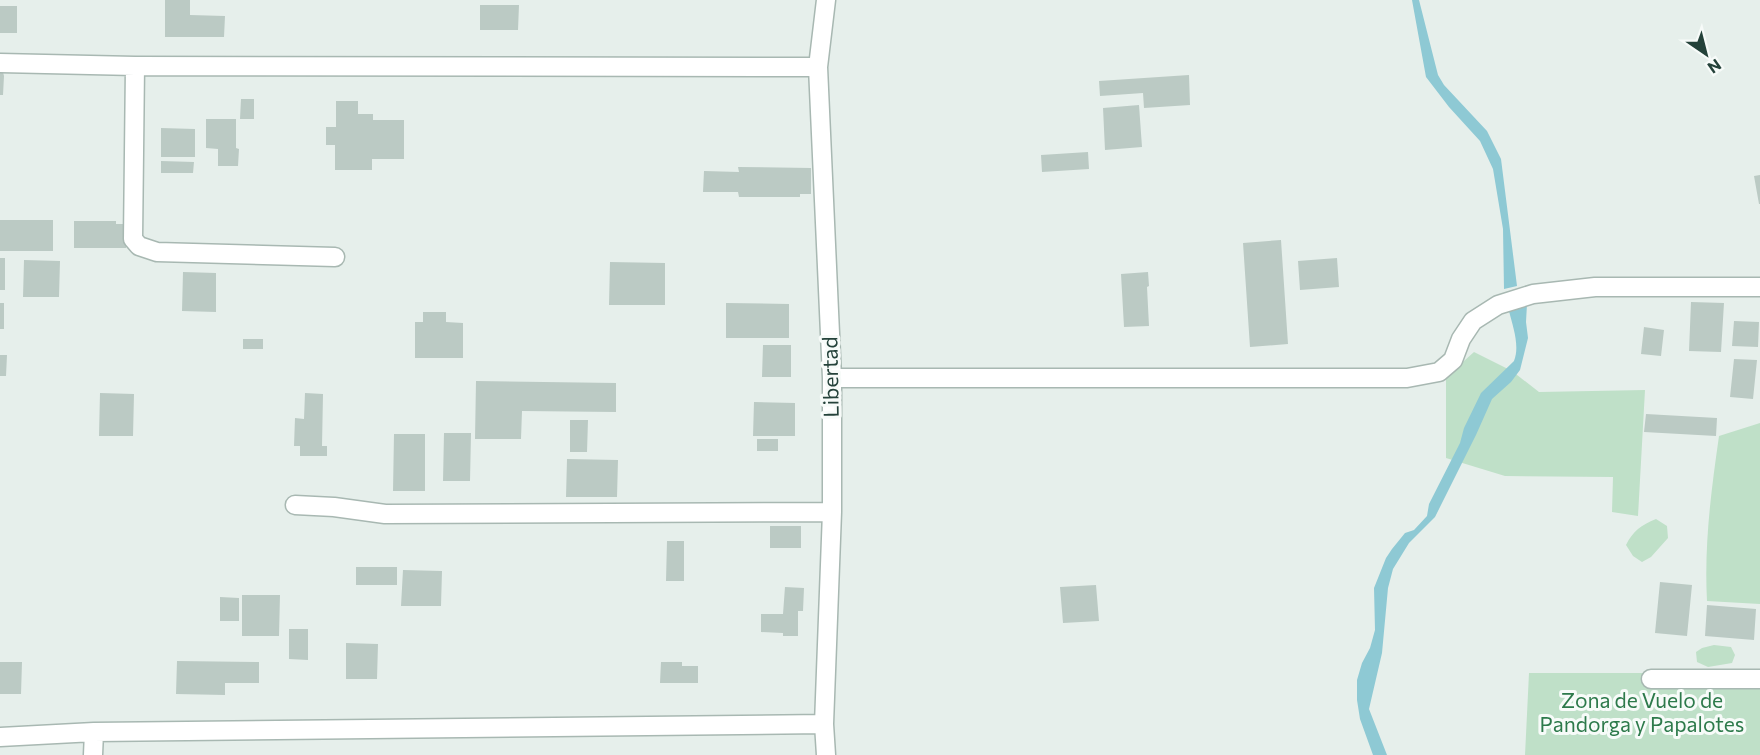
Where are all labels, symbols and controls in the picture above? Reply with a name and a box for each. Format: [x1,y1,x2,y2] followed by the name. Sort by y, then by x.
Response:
[1676,24,1736,84] north arrow
[1705,55,1725,78] text: N
[816,336,843,418] street label: Libertad
[1540,687,1744,736] park label: Zona de Vuelo de Pandorga y Papalotes

